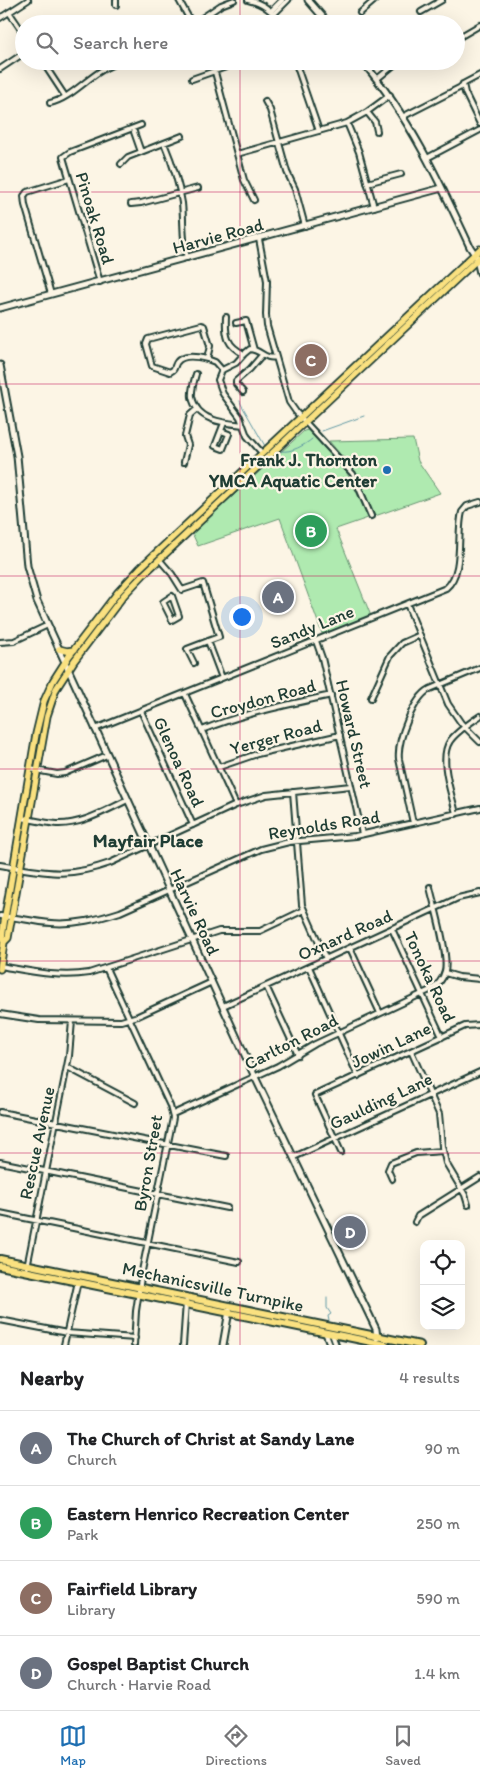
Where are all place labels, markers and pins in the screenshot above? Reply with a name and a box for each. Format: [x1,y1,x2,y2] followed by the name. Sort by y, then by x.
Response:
[295,341,327,379] pin: C
[208,449,378,492] place label: Frank J. Thornton YMCA Aquatic Center
[381,464,393,476] marker: Frank J. Thornton YMCA Aquatic Center
[295,512,327,550] pin: B
[262,578,294,616] pin: A
[334,1213,366,1251] pin: D

